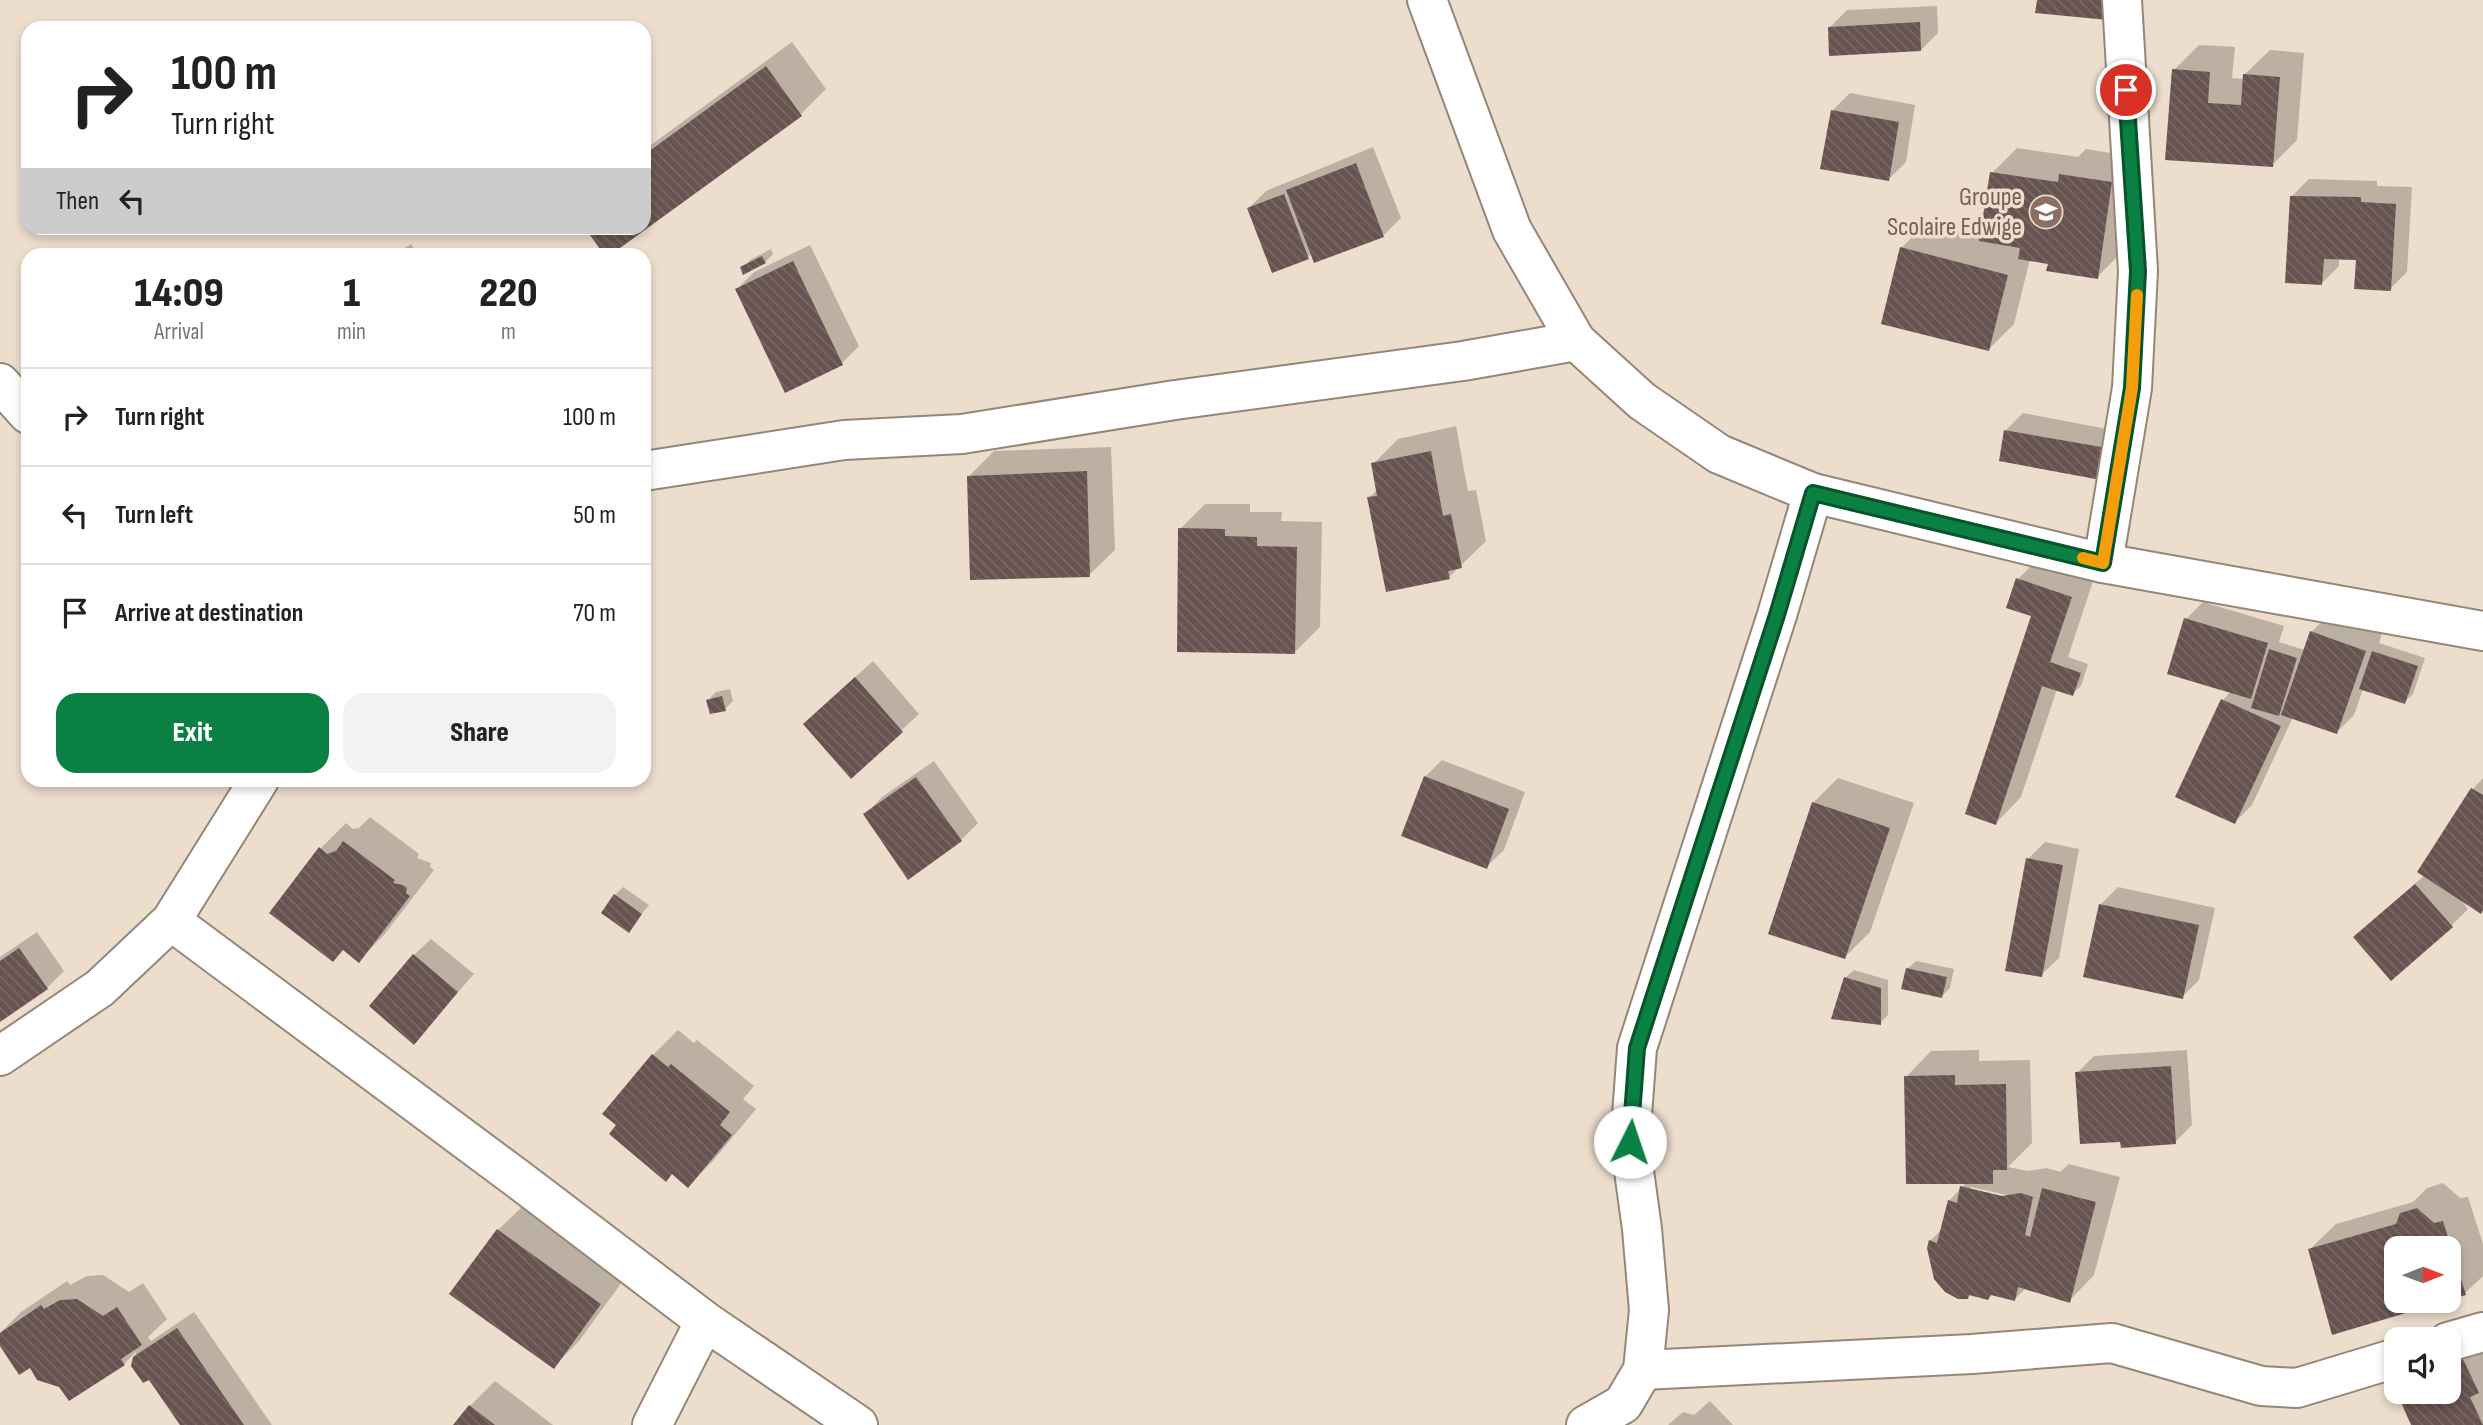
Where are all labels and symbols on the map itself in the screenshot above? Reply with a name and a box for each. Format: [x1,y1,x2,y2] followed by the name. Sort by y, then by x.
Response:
[2096,60,2156,120] pin
[1887,182,2022,243] place label: Groupe Scolaire Edwige
[2027,193,2065,231] school or university icon: Groupe Scolaire Edwige
[1593,1105,1667,1179] position arrow
[2384,1236,2460,1312] north arrow

